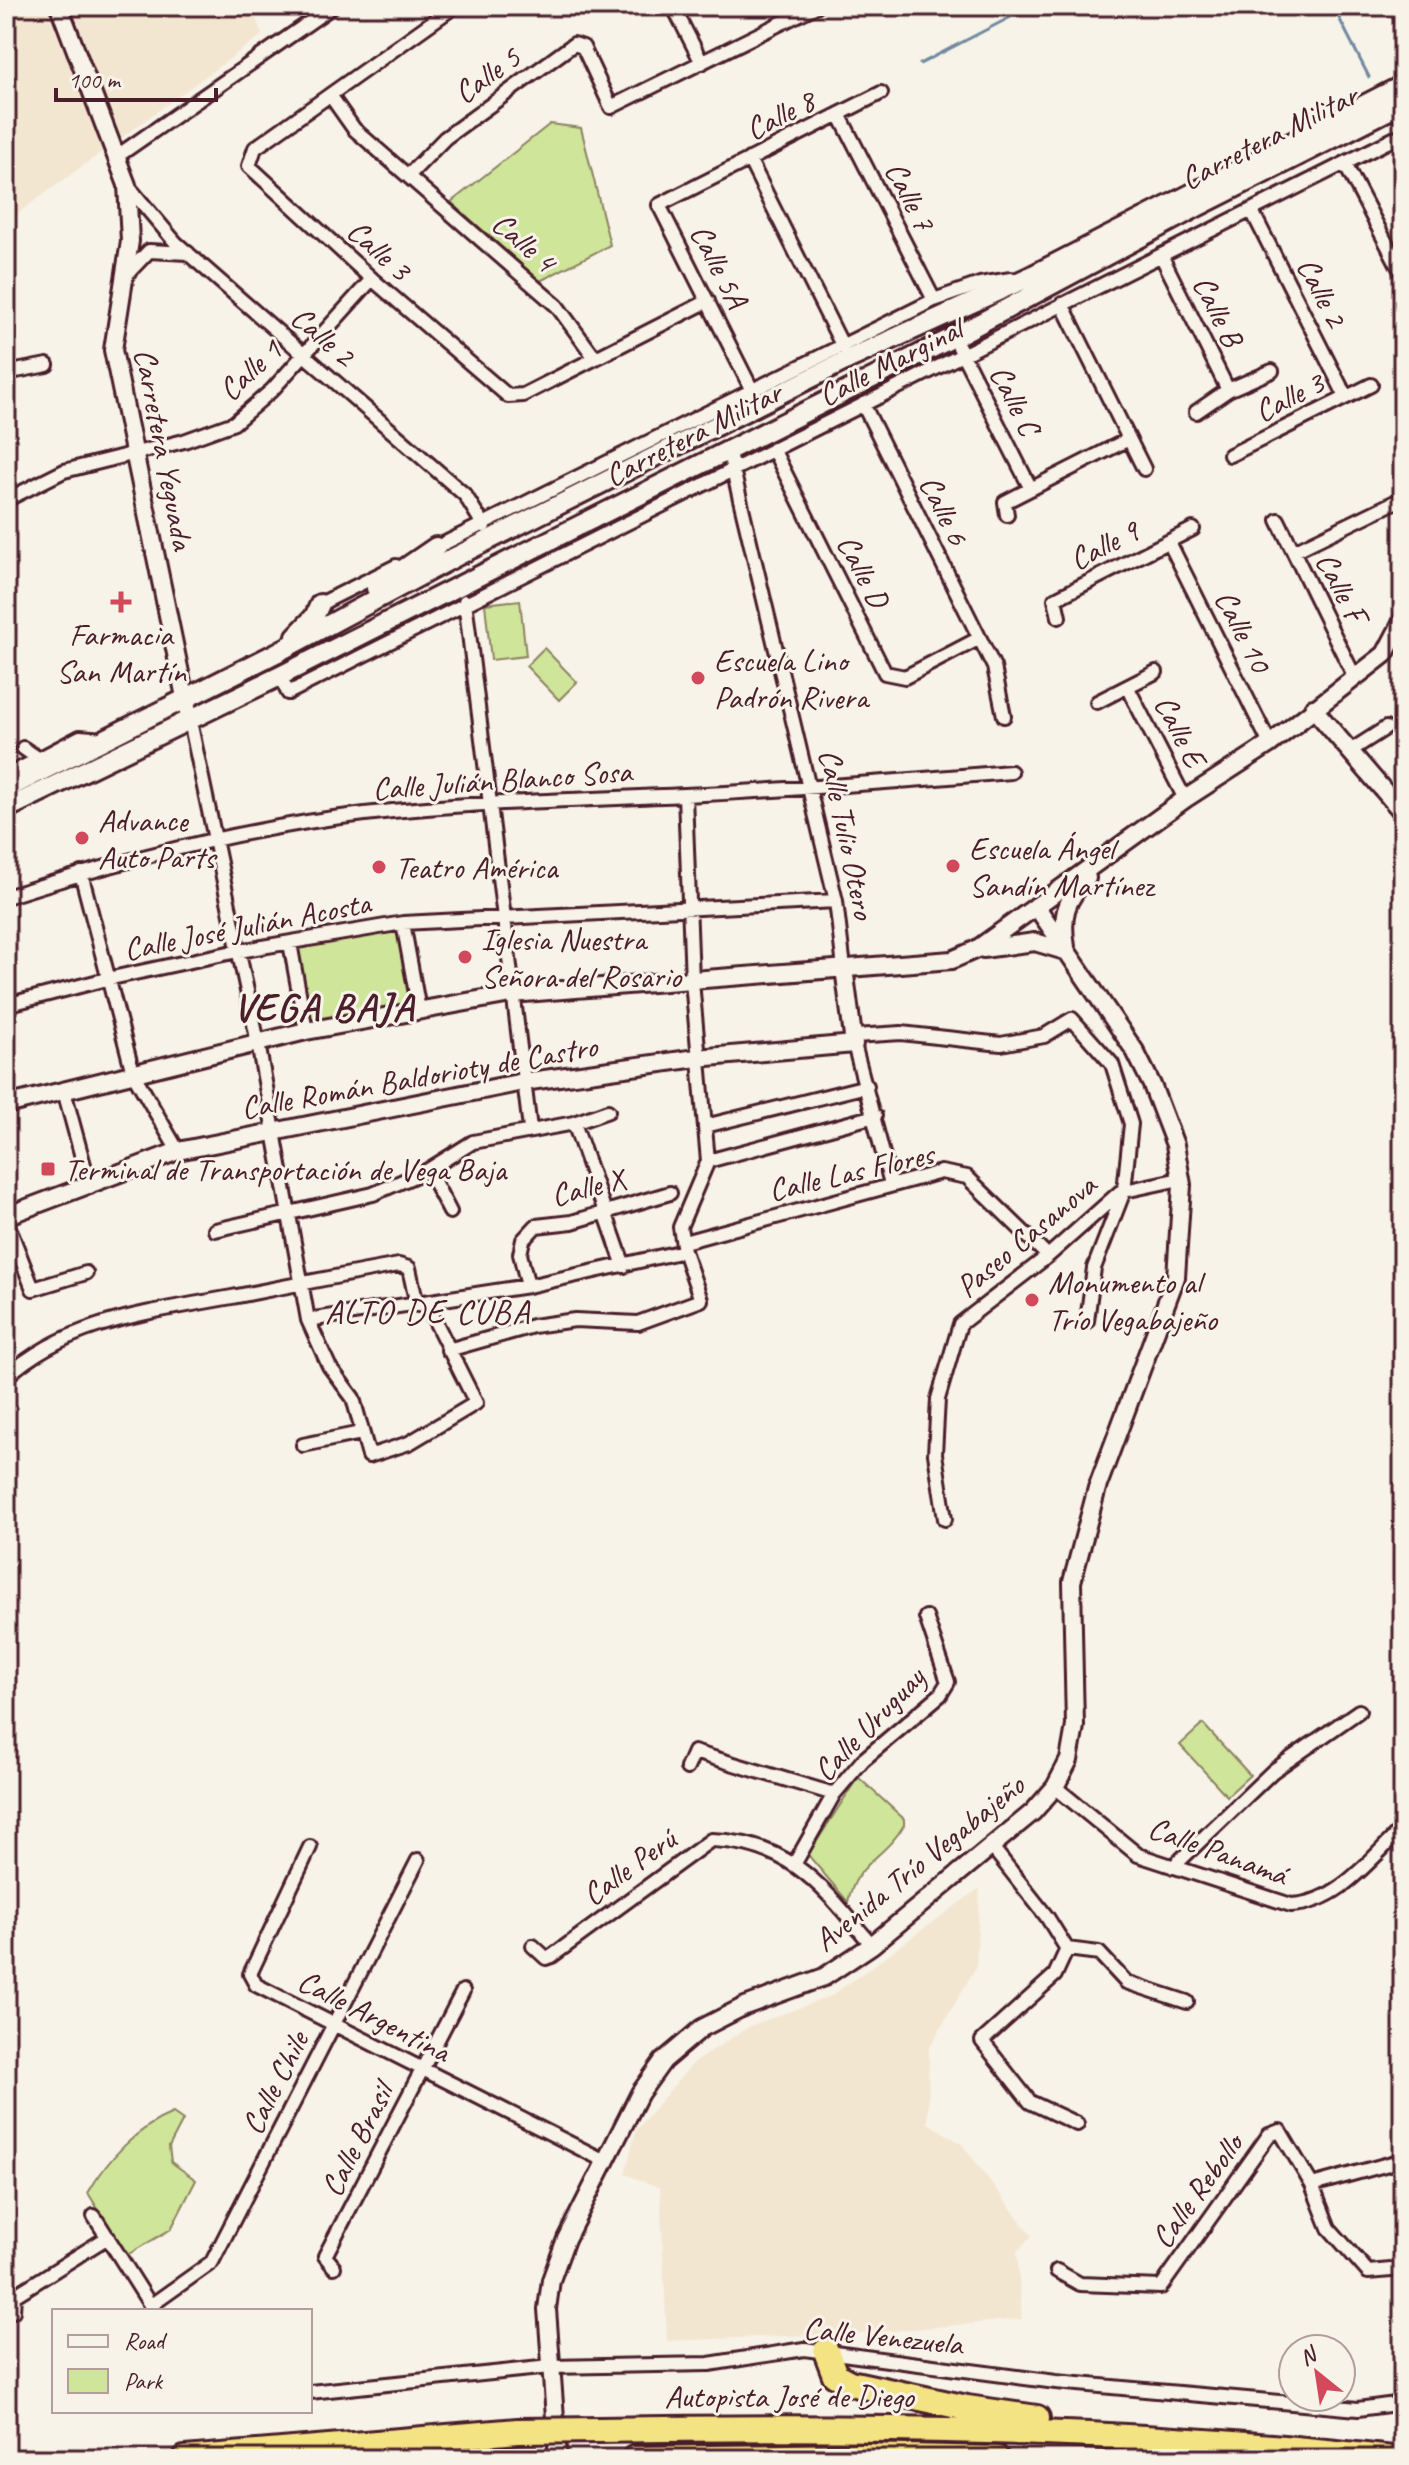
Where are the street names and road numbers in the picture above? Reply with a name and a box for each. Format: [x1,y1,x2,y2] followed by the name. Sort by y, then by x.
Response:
[446,36,530,113] street label: Calle 5
[1174,73,1367,199] street label: Carretera Militar
[738,79,824,150] street label: Calle 8
[875,154,945,239] street label: Calle 7
[483,203,568,284] street label: Calle 4
[338,211,422,291] street label: Calle 3
[681,217,758,316] street label: Calle 5A
[1287,250,1358,336] street label: Calle 2
[1183,269,1254,356] street label: Calle B
[282,297,366,377] street label: Calle 2
[811,306,974,416] street label: Calle Marginal
[210,329,292,410] street label: Calle 1
[124,345,204,555] street label: Carretera Yeguada
[980,358,1052,446] street label: Calle C
[1247,361,1333,432] street label: Calle 3
[598,370,791,496] street label: Carretera Militar
[910,468,979,553] street label: Calle 6
[1062,509,1148,580] street label: Calle 9
[827,528,900,617] street label: Calle D
[1306,545,1379,635] street label: Calle F
[1205,583,1282,681] street label: Calle 10
[1145,688,1217,777] street label: Calle E
[809,745,885,924] street label: Calle Tulio Otero
[371,750,635,810] street label: Calle Julián Blanco Sosa
[120,882,376,970] street label: Calle José Julián Acosta
[238,1025,602,1128] street label: Calle Román Baldorioty de Castro
[765,1132,940,1211] street label: Calle Las Flores
[547,1157,632,1216] street label: Calle X
[947,1164,1106,1307] street label: Paseo Casanova
[804,1657,935,1790] street label: Calle Uruguay
[805,1764,1034,1961] street label: Avenida Trío Vegabajeño
[1143,1807,1296,1896] street label: Calle Panamá
[574,1817,687,1915] street label: Calle Perú
[291,1960,459,2073] street label: Calle Argentina
[232,2022,319,2141] street label: Calle Chile
[311,2072,405,2203] street label: Calle Brasil
[1142,2123,1254,2256] street label: Calle Rebollo
[801,2307,967,2365] street label: Calle Venezuela
[664,2376,915,2417] street label: Autopista José de Diego

